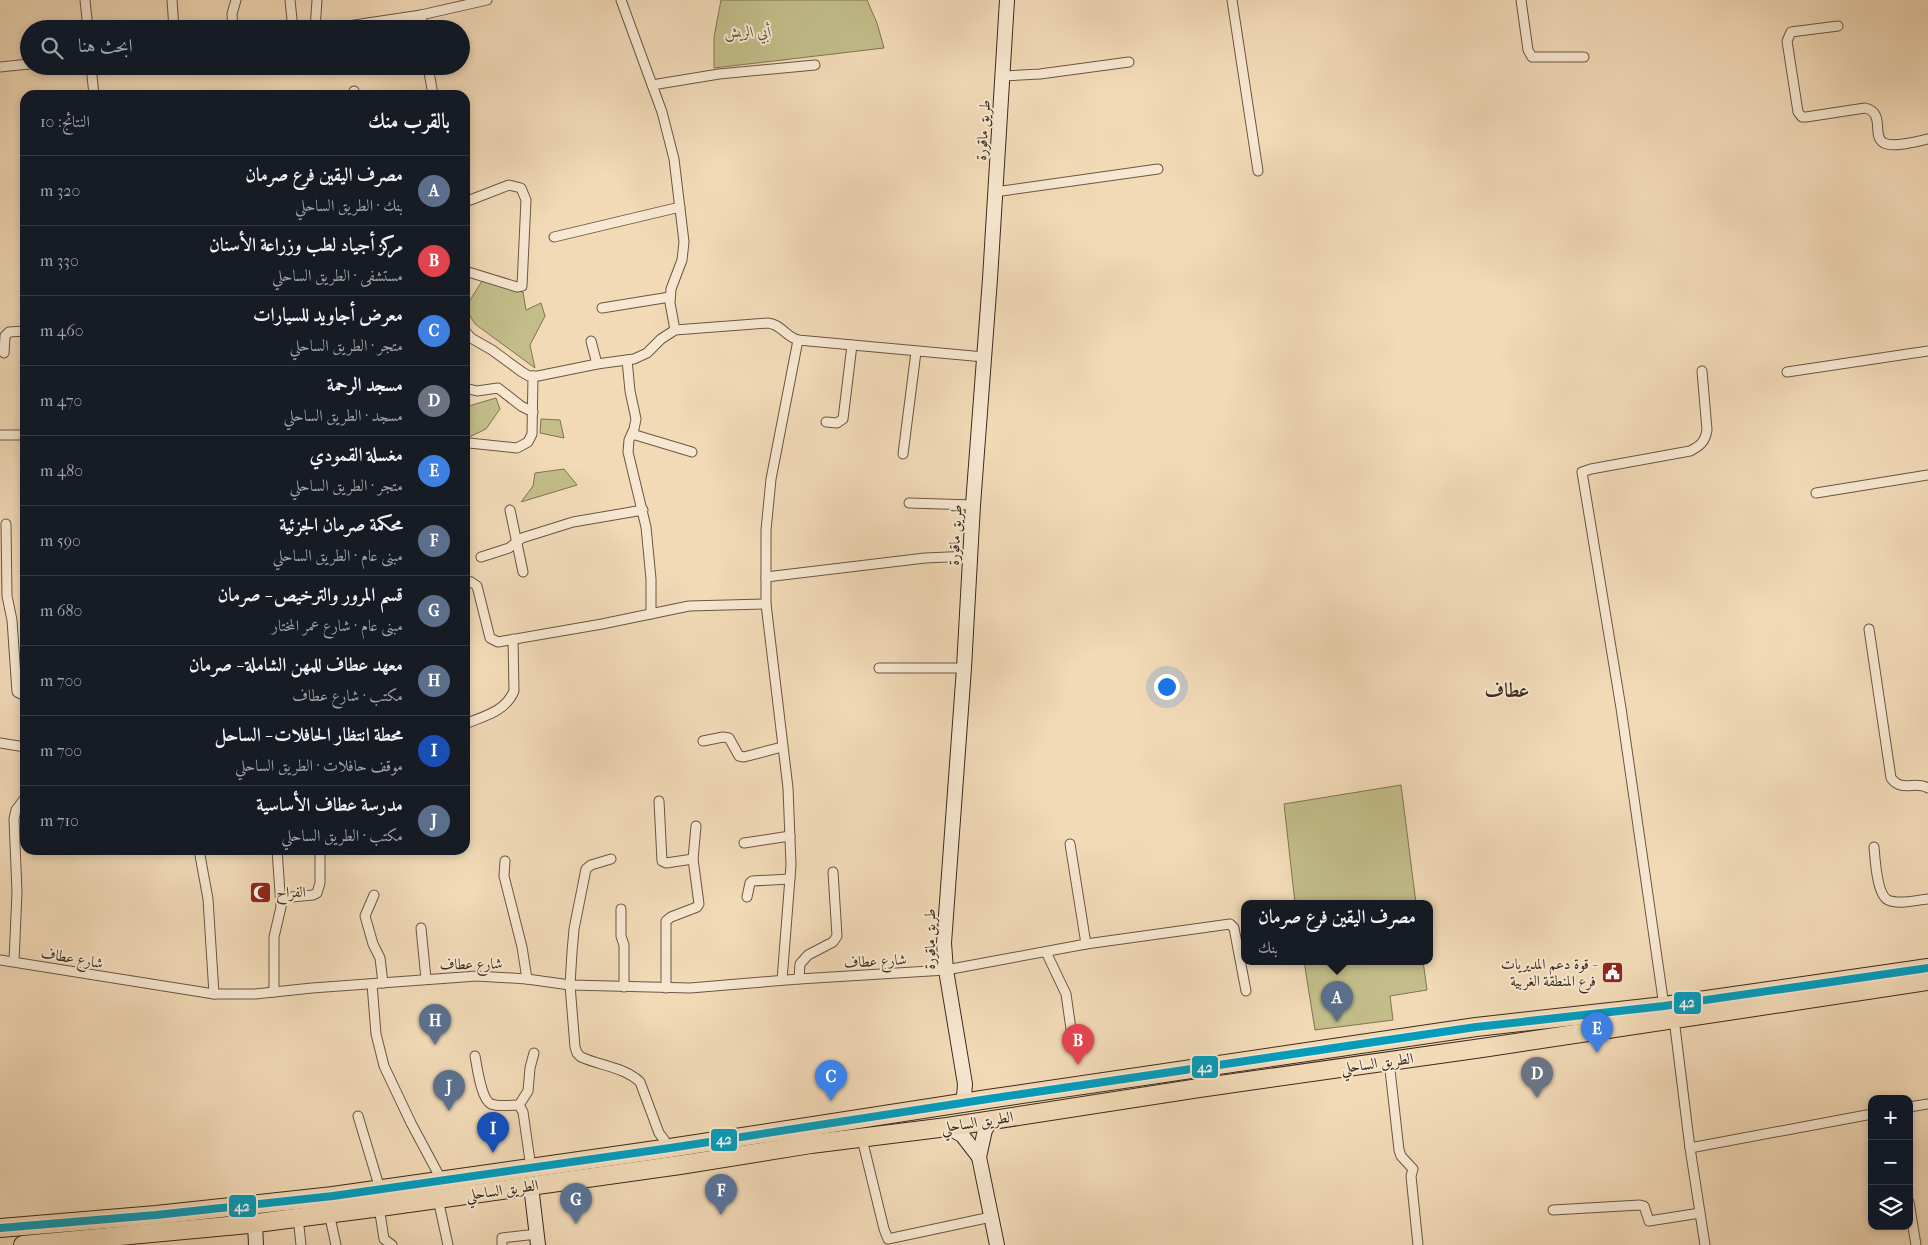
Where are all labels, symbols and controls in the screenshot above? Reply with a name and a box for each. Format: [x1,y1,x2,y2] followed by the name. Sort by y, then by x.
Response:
[20,20,470,75] search box
[724,21,772,44] park label: أبي الريش
[38,34,66,62] icon: search
[78,35,133,57] text: ابحث هنا
[972,99,995,161] street label: طريق ماقورة
[368,109,450,133] text: بالقرب منك
[40,112,90,131] text: النتائج: 10
[245,164,403,186] text: مصرف اليقين فرع صرمان
[40,181,80,200] text: 320 m
[429,181,439,200] text: A
[295,196,403,215] text: بنك · الطريق الساحلي
[209,234,403,256] text: مركز أجياد لطب وزراعة الأسنان
[40,251,79,270] text: 330 m
[429,251,439,270] text: B
[272,266,403,285] text: مستشفى · الطريق الساحلي
[253,304,403,326] text: معرض أجاويد للسيارات
[40,321,84,340] text: 460 m
[429,321,439,340] text: C
[289,336,403,355] text: متجر · الطريق الساحلي
[327,374,403,396] text: مسجد الرحمة
[40,391,82,410] text: 470 m
[428,391,440,410] text: D
[283,406,403,425] text: مسجد · الطريق الساحلي
[310,444,403,466] text: مغسلة القمودي
[40,461,83,480] text: 480 m
[429,461,439,480] text: E
[289,476,403,495] text: متجر · الطريق الساحلي
[944,504,967,566] street label: طريق ماقورة
[279,514,403,536] text: محكمة صرمان الجزئية
[40,531,81,550] text: 590 m
[430,531,438,550] text: F
[273,546,403,565] text: مبنى عام · الطريق الساحلي
[217,584,403,606] text: قسم المرور والترخيص - صرمان
[40,601,82,620] text: 680 m
[428,601,440,620] text: G
[272,616,403,635] text: مبنى عام · شارع عمر المختار
[189,654,403,676] text: معهد عطاف للمهن الشاملة - صرمان
[40,671,82,690] text: 700 m
[428,671,440,690] text: H
[1154,674,1180,700] your location
[1485,679,1529,702] district label: عطاف
[292,686,403,705] text: مكتب · شارع عطاف
[215,724,403,746] text: محطة انتظار الحافلات - الساحل
[40,741,82,760] text: 700 m
[431,741,437,760] text: I
[235,756,403,775] text: موقف حافلات · الطريق الساحلي
[256,794,403,816] text: مدرسة عطاف الأساسية
[40,811,79,830] text: 710 m
[431,811,437,830] text: J
[281,826,403,845] text: مكتب · الطريق الساحلي
[248,880,272,904] mosque icon: الفراح
[276,883,306,905] place label: الفراح
[1241,900,1433,965] popup
[1258,906,1416,928] text: مصرف اليقين فرع صرمان
[921,908,940,970] street label: طريق ماقورة
[1258,938,1278,957] text: بنك
[39,944,105,976] street label: شارع عطاف
[843,950,907,976] street label: شارع عطاف
[439,954,503,978] street label: شارع عطاف
[1501,955,1598,994] place label: قوة دعم المديريات - فرع المنطقة الغربية
[1600,961,1624,985] public building icon: قوة دعم المديريات - فرع المنطقة الغربية
[1321,981,1353,1022] pin: A
[1673,991,1702,1015] line badge: 42
[1678,994,1695,1011] text: 42
[419,1004,451,1045] pin: H
[1581,1012,1613,1053] pin: E
[1062,1024,1094,1065] pin: B
[1340,1049,1415,1082] street label: الطريق الساحلي
[1191,1055,1219,1079] line badge: 42
[1521,1057,1553,1098] pin: D
[1196,1059,1213,1076] text: 42
[815,1060,847,1101] pin: C
[433,1070,465,1111] pin: J
[1868,1095,1913,1230] map controls
[1868,1095,1913,1140] button: +
[939,1107,1015,1142] street label: الطريق الساحلي
[477,1112,509,1153] pin: I
[710,1128,738,1152] line badge: 42
[715,1131,732,1148] text: 42
[1868,1140,1913,1185] button: −
[705,1174,737,1215] pin: F
[465,1176,540,1209] street label: الطريق الساحلي
[560,1183,592,1224] pin: G
[1868,1185,1913,1230] button: layers
[228,1194,257,1218] line badge: 42
[233,1198,250,1215] text: 42

